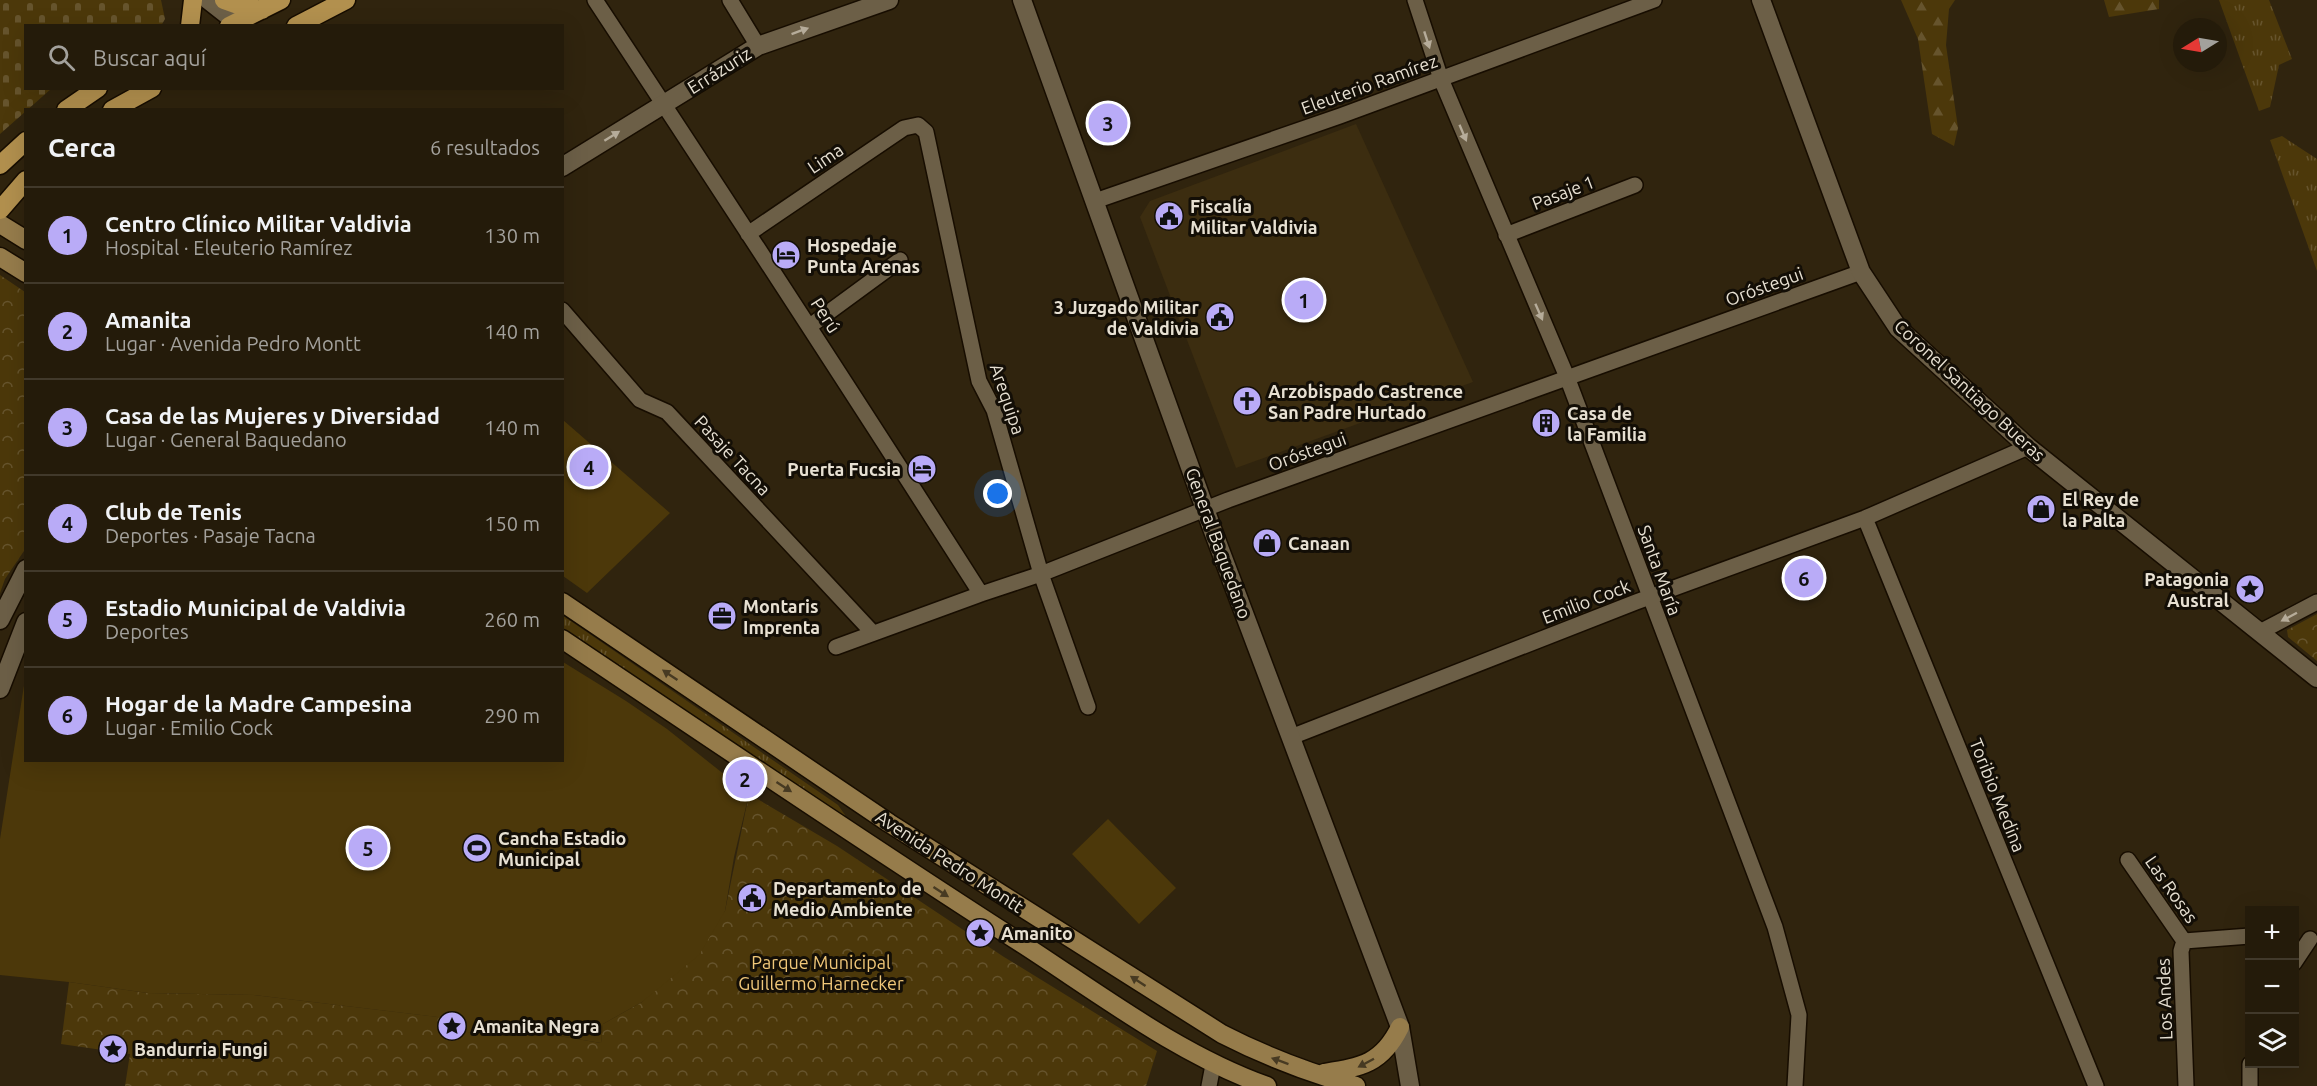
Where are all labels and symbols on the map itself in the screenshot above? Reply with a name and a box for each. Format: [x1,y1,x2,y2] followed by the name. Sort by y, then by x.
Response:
[2173,18,2227,72] north arrow
[791,26,809,36] one-way arrow
[1423,31,1432,49] one-way arrow
[684,43,754,97] street label: Errázuriz
[1298,50,1440,118] street label: Eleuterio Ramírez
[1088,100,1128,146] pin: 3
[1459,124,1468,142] one-way arrow
[604,131,620,142] one-way arrow
[804,139,846,177] street label: Lima
[1529,171,1597,213] street label: Pasaje 1
[1190,196,1318,237] place label: Fiscalía Militar Valdivia
[1153,200,1185,232] public building icon: Fiscalía Militar Valdivia
[807,235,920,276] place label: Hospedaje Punta Arenas
[770,239,802,271] hotel icon: Hospedaje Punta Arenas
[1722,263,1806,309] street label: Oróstegui
[1284,278,1324,322] pin: 1
[807,294,845,336] street label: Perú
[1054,297,1200,338] place label: 3 Juzgado Militar de Valdivia
[1204,301,1236,333] public building icon: 3 Juzgado Militar de Valdivia
[1535,304,1544,321] one-way arrow
[1891,315,2049,465] street label: Coronel Santiago Bueras
[987,361,1029,437] street label: Arequipa
[1268,381,1463,422] place label: Arzobispado Castrence San Padre Hurtado
[1231,385,1263,417] church icon: Arzobispado Castrence San Padre Hurtado
[1567,403,1647,444] place label: Casa de la Familia
[1530,407,1562,439] building icon: Casa de la Familia
[691,411,775,499] street label: Pasaje Tacna
[1265,428,1349,474] street label: Oróstegui
[570,444,608,490] pin: 4
[906,453,938,485] hotel icon: Puerta Fucsia
[787,459,901,479] place label: Puerta Fucsia
[1182,465,1256,621] street label: General Baquedano
[983,479,1012,508] your location
[2062,489,2139,530] place label: El Rey de la Palta
[2025,493,2057,525] shop icon: El Rey de la Palta
[1634,522,1686,618] street label: Santa María
[1251,527,1283,559] shop icon: Canaan
[1288,533,1350,553] place label: Canaan
[1784,556,1824,600] pin: 6
[2144,569,2230,610] place label: Patagonia Austral
[2234,573,2266,605] place icon: Patagonia Austral
[1539,575,1633,627] street label: Emilio Cock
[743,596,820,637] place label: Montaris Imprenta
[706,600,738,632] office icon: Montaris Imprenta
[2280,612,2297,622] one-way arrow
[662,669,678,680] one-way arrow
[1966,735,2030,855] street label: Toribio Medina
[726,756,764,802] pin: 2
[776,781,792,792] one-way arrow
[873,806,1027,916] street label: Avenida Pedro Montt
[348,826,388,870] pin: 5
[498,828,626,869] place label: Cancha Estadio Municipal
[461,832,493,864] sports icon: Cancha Estadio Municipal
[2142,852,2202,926] street label: Las Rosas
[773,878,922,919] place label: Departamento de Medio Ambiente
[736,882,768,914] public building icon: Departamento de Medio Ambiente
[932,886,948,898] one-way arrow
[964,917,996,949] place icon: Amanito
[1001,923,1073,943] place label: Amanito
[738,952,904,993] park label: Parque Municipal Guillermo Harnecker
[2153,958,2175,1040] street label: Los Andes
[1130,976,1146,987] one-way arrow
[436,1010,468,1042] place icon: Amanita Negra
[473,1016,599,1036] place label: Amanita Negra
[97,1033,129,1065] place icon: Bandurria Fungi
[134,1039,268,1059] place label: Bandurria Fungi
[1271,1056,1289,1066] one-way arrow
[1357,1058,1374,1068] one-way arrow

